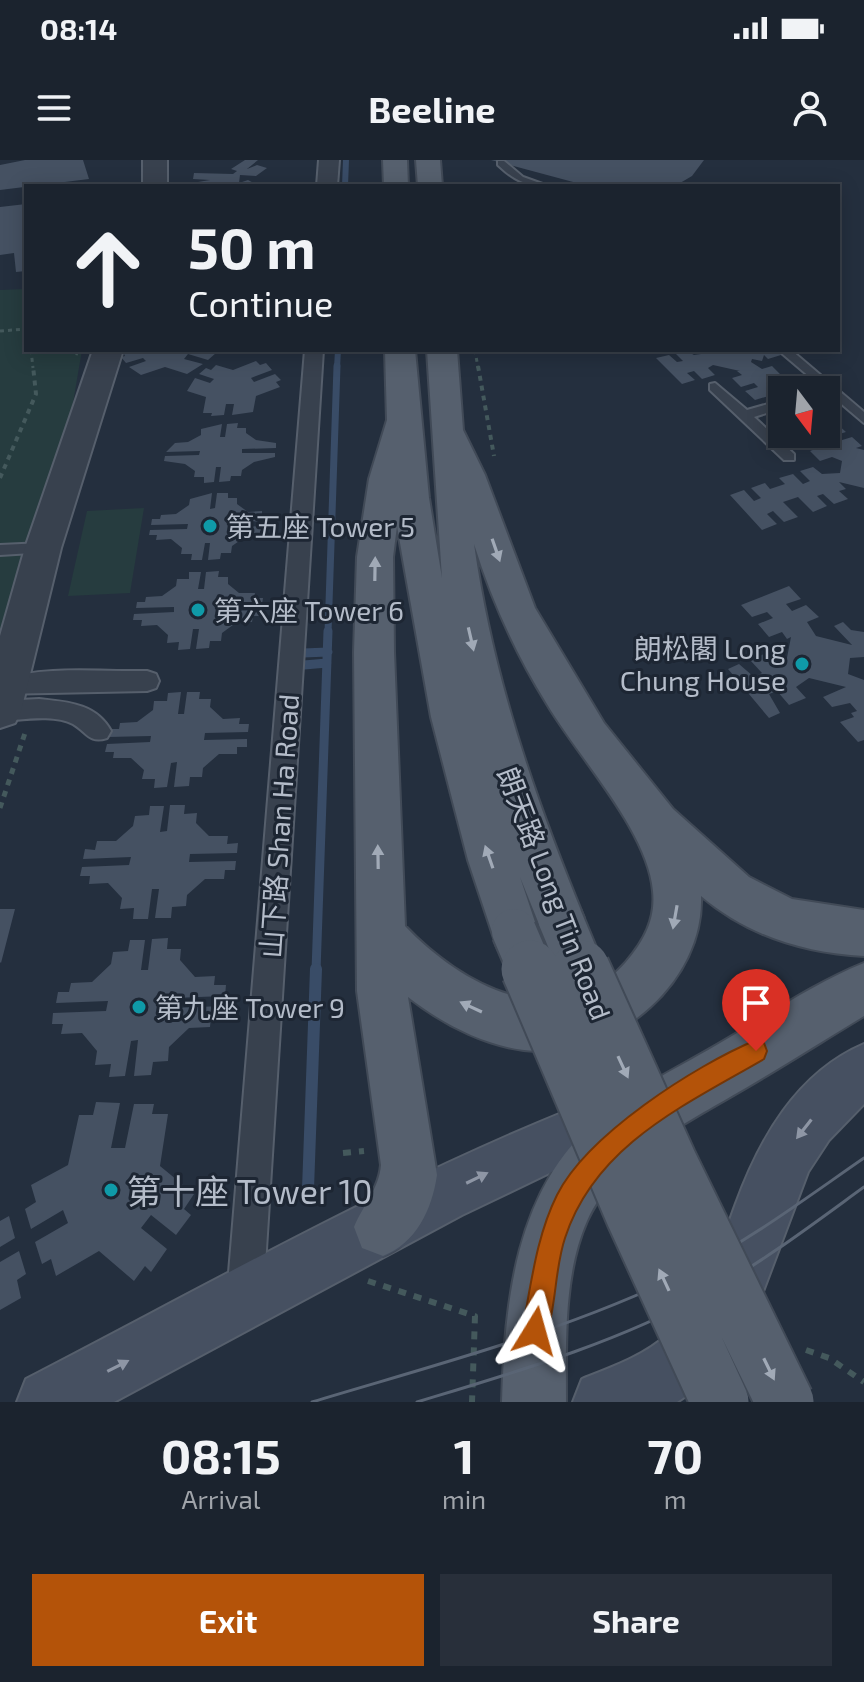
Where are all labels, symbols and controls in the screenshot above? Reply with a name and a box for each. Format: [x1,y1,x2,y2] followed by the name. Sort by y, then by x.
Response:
[40,10,117,46] text: 08:14
[32,86,76,130] icon: menu
[788,86,832,130] icon: person
[368,87,496,130] text: Beeline
[188,213,316,280] text: 50 m
[56,216,160,320] icon: ahead
[188,281,333,324] text: Continue
[768,376,840,448] north arrow
[768,376,840,448] map controls
[226,509,415,543] place label: 第五座 Tower 5
[201,517,219,535] marker: 第五座 Tower 5
[491,538,503,562] one-way arrow
[369,556,381,581] one-way arrow
[214,593,404,627] place label: 第六座 Tower 6
[189,601,207,619] marker: 第六座 Tower 6
[465,627,478,652] one-way arrow
[620,631,786,697] place label: 朗松閣 Long Chung House
[793,655,811,673] marker: 朗松閣 Long Chung House
[253,693,305,959] street label: 山下路 Shan Ha Road
[491,762,619,1024] street label: 朗天路 Long Tin Road
[371,844,384,869] one-way arrow
[483,845,495,869] one-way arrow
[668,905,680,930] one-way arrow
[722,969,790,1051] pin
[734,981,778,1025] icon: arrive
[155,990,345,1024] place label: 第九座 Tower 9
[130,998,148,1016] marker: 第九座 Tower 9
[460,1000,483,1014] one-way arrow
[617,1055,630,1078] one-way arrow
[797,1119,813,1139] one-way arrow
[127,1170,372,1211] place label: 第十座 Tower 10
[465,1171,489,1185] one-way arrow
[102,1181,120,1199] marker: 第十座 Tower 10
[657,1268,671,1292] one-way arrow
[493,1289,577,1373] position arrow
[762,1357,775,1380] one-way arrow
[107,1360,130,1373] one-way arrow
[161,1426,281,1484] text: 08:15
[454,1426,474,1484] text: 1
[647,1426,703,1484] text: 70
[181,1483,261,1514] text: Arrival
[442,1483,486,1514] text: min
[664,1483,687,1514] text: m
[32,1574,424,1666] button: Exit
[440,1574,832,1666] button: Share

